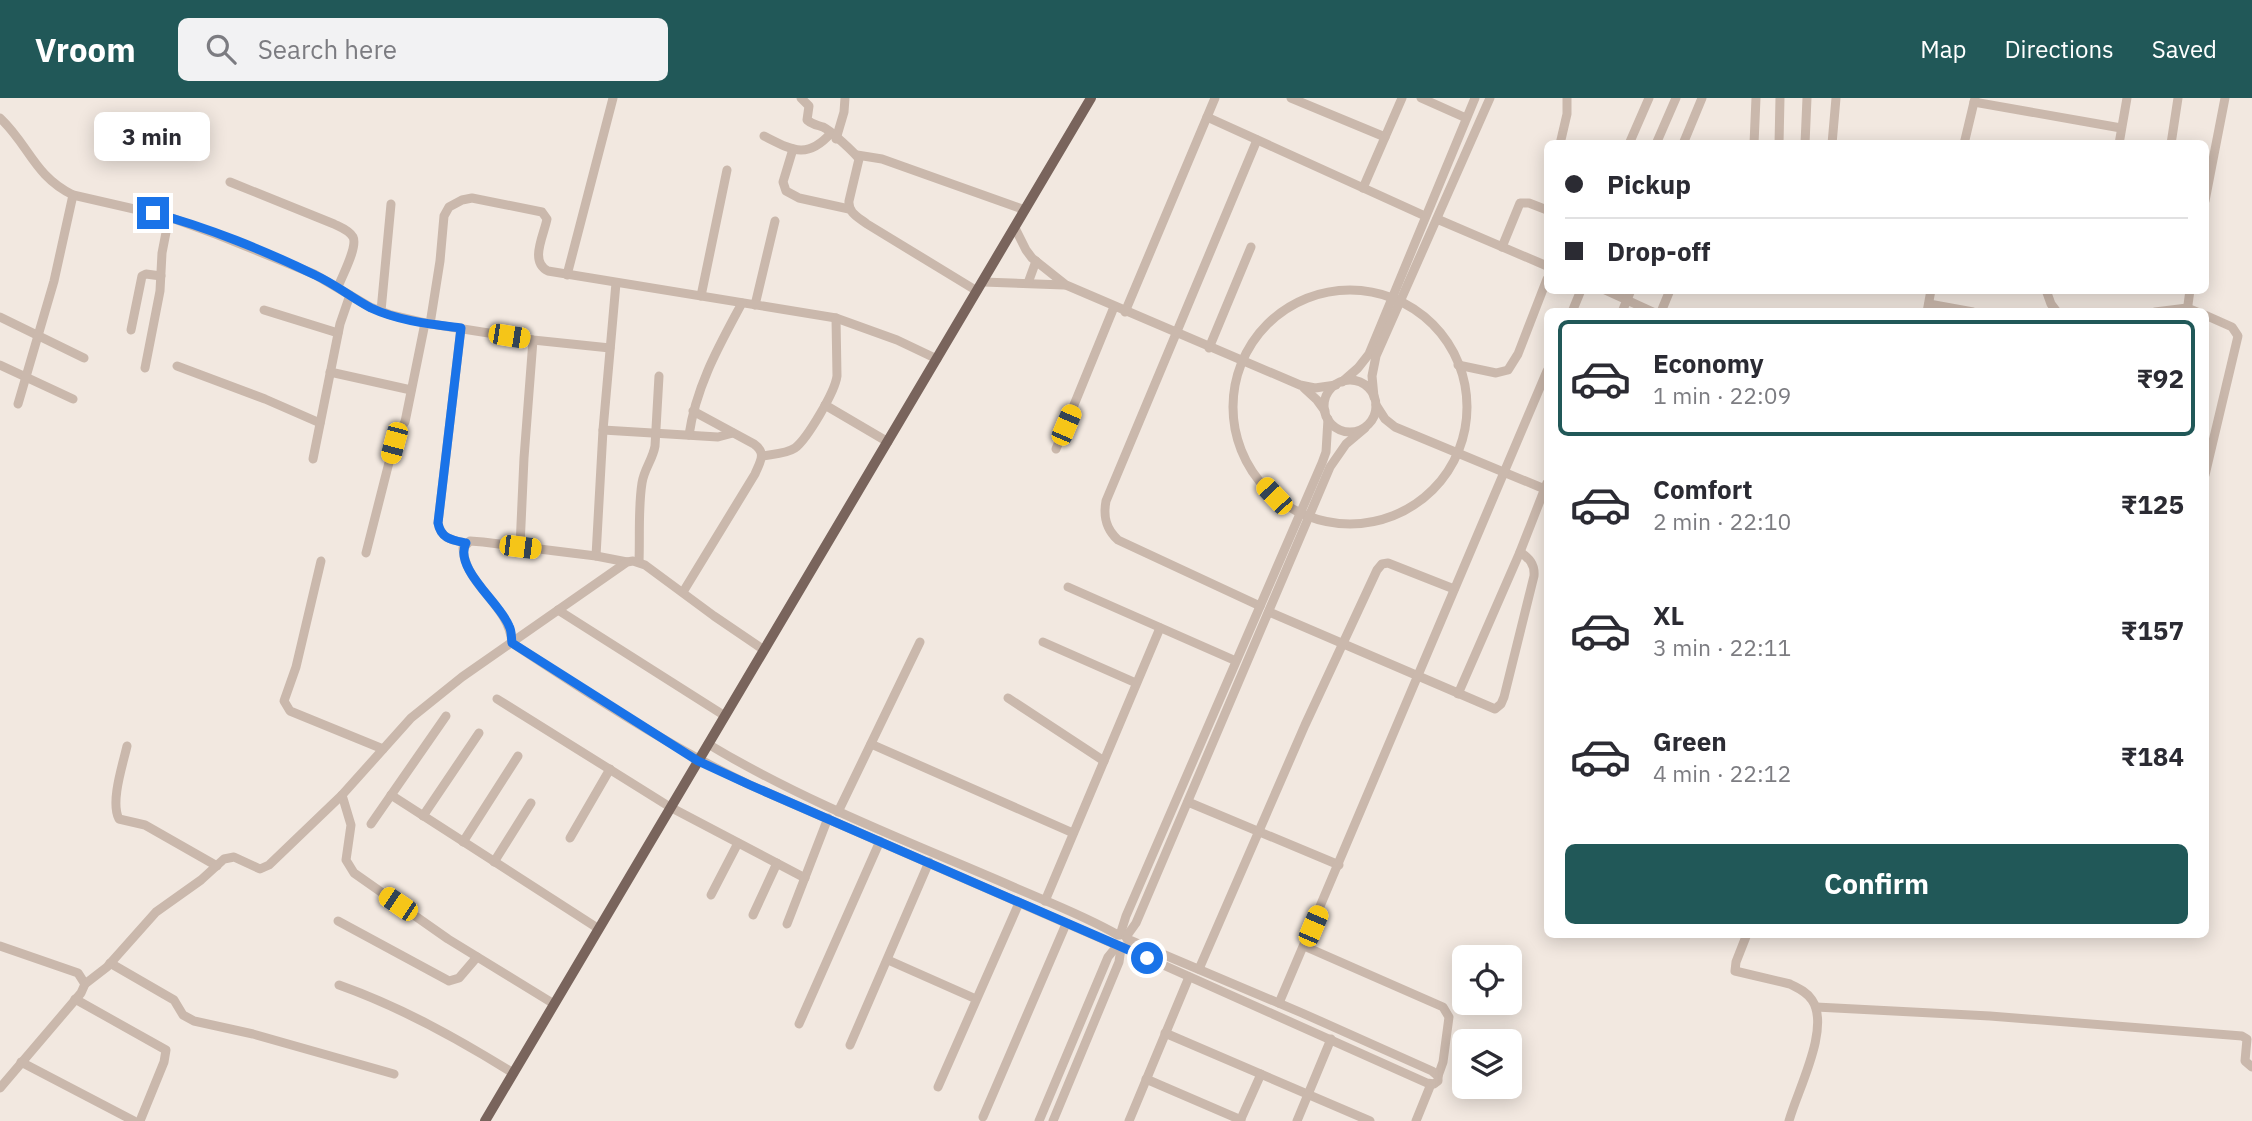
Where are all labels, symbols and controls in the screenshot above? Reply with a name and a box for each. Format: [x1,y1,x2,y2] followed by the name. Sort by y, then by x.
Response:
[178,18,668,81] search box
[35,28,136,71] text: Vroom
[202,30,240,68] icon: search
[258,32,397,66] text: Search here
[1920,33,1966,65] text: Map
[2004,33,2114,65] text: Directions
[2152,33,2217,65] text: Saved
[95,111,211,160] callout: 3 min
[122,121,182,151] text: 3 min
[1607,167,1691,201] text: Pickup
[137,197,169,229] route end
[1607,234,1710,268] text: Drop-off
[487,322,532,350] car
[1653,346,1764,380] text: Economy
[1569,347,1632,410] icon: car
[2136,361,2184,395] text: ₹92
[1653,380,1791,410] text: 1 min · 22:09
[1049,402,1084,448] car
[379,420,410,466] car
[1653,472,1752,506] text: Comfort
[1252,473,1297,519] car
[1569,473,1632,536] icon: car
[2121,487,2184,521] text: ₹125
[1653,506,1791,536] text: 2 min · 22:10
[498,534,543,560] car
[1653,598,1684,632] text: XL
[1569,599,1632,662] icon: car
[2121,613,2184,647] text: ₹157
[1653,632,1791,662] text: 3 min · 22:11
[1653,724,1727,758] text: Green
[1569,725,1632,788] icon: car
[2121,739,2184,773] text: ₹184
[1653,758,1791,788] text: 4 min · 22:12
[1565,844,2188,924] button: Confirm
[375,884,422,924] car
[1296,903,1331,949] car
[1131,942,1163,974] route start
[1452,945,1522,1099] map controls
[1452,945,1522,1015] button: locate
[1452,1029,1522,1099] button: layers

